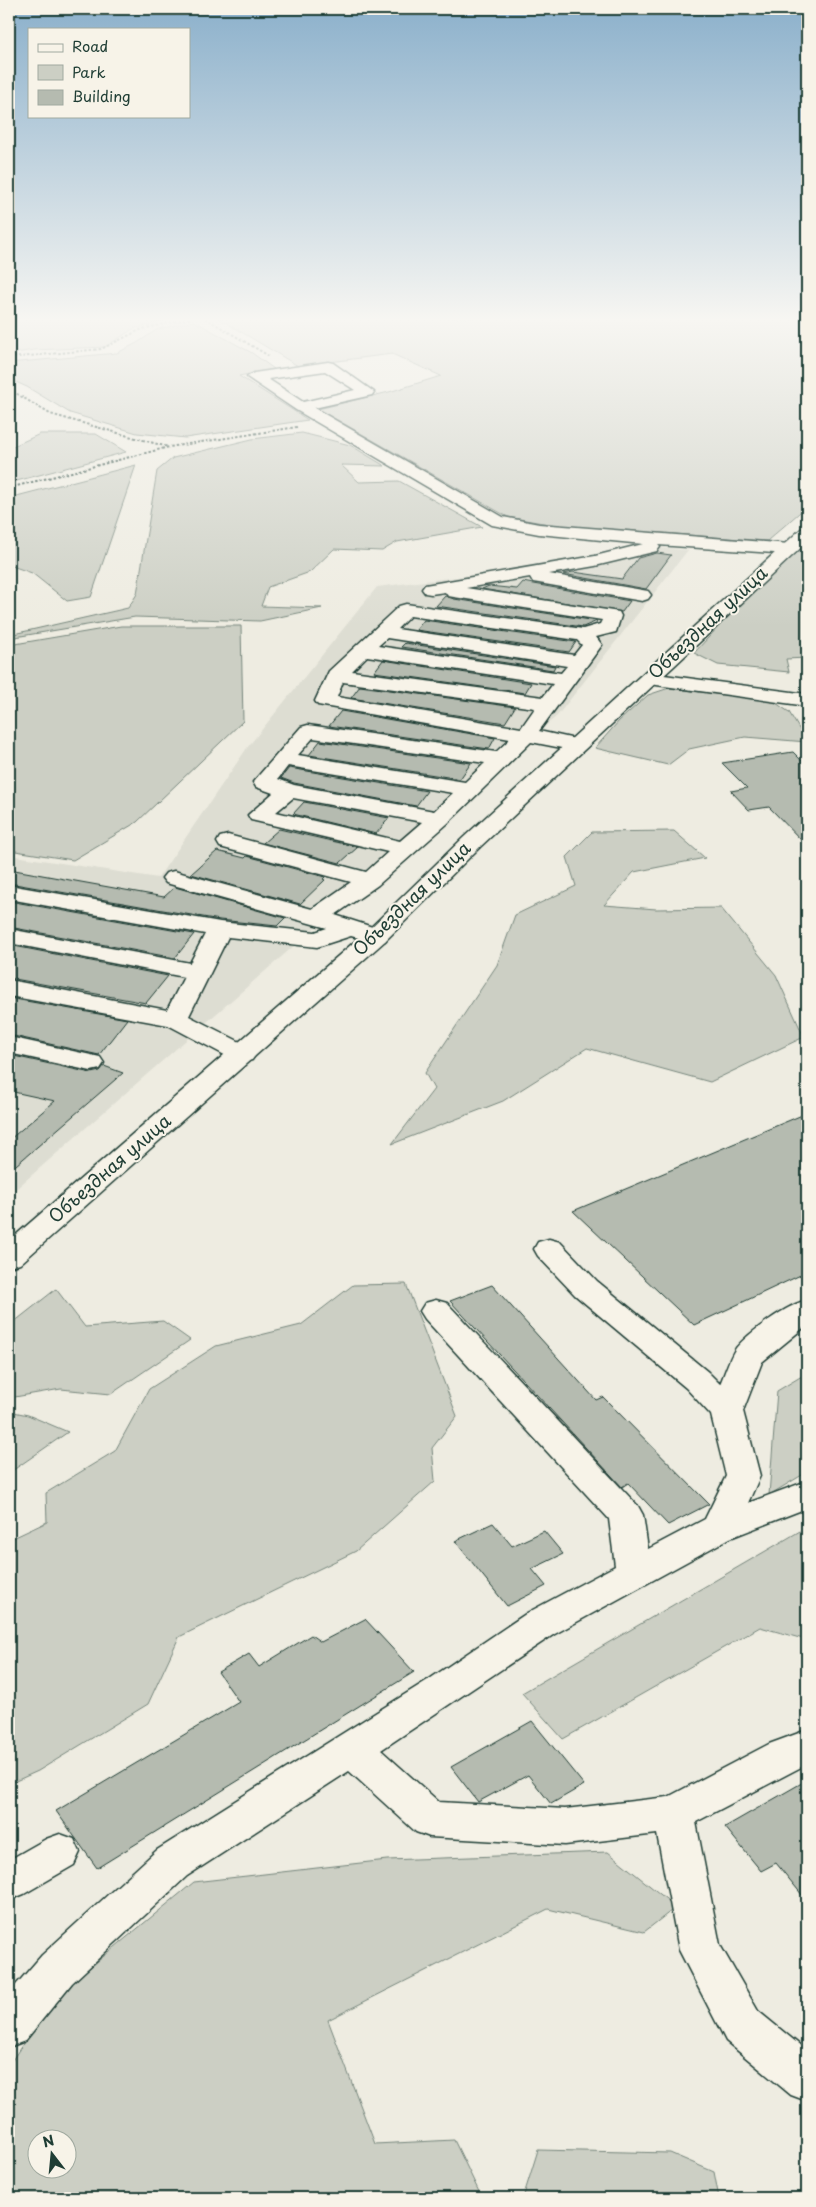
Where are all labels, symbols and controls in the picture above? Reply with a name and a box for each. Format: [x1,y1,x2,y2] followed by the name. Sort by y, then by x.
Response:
[28,28,190,118] legend
[72,34,108,57] text: Road
[72,60,106,83] text: Park
[72,84,131,107] text: Building
[641,559,773,685] street label: Объездная улица
[346,834,476,961] street label: Объездная улица
[42,1106,177,1229] street label: Объездная улица
[40,2129,57,2153] text: N
[28,2130,78,2180] north arrow

